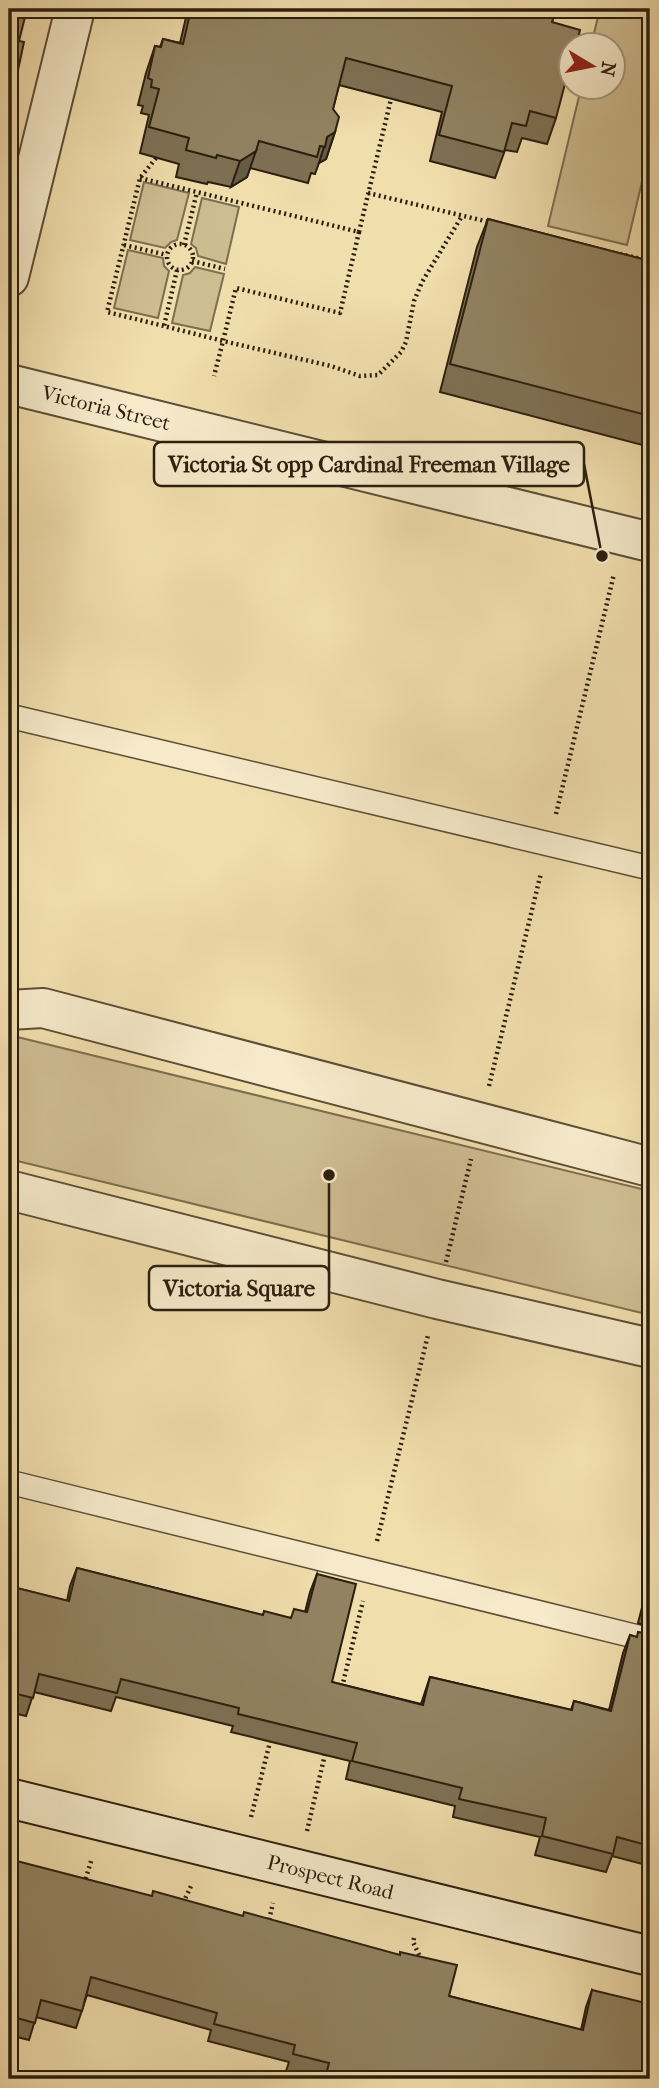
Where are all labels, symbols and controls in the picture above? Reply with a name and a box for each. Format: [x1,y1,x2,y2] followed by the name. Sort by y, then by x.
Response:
[558,32,628,102] north arrow
[596,60,620,78] text: N
[38,380,173,435] street label: Victoria Street
[154,442,584,486] callout: Victoria St opp Cardinal Freeman Village
[167,451,571,478] text: Victoria St opp Cardinal Freeman Village
[149,1266,329,1310] callout: Victoria Square
[162,1275,316,1302] text: Victoria Square
[265,1850,397,1905] street label: Prospect Road

